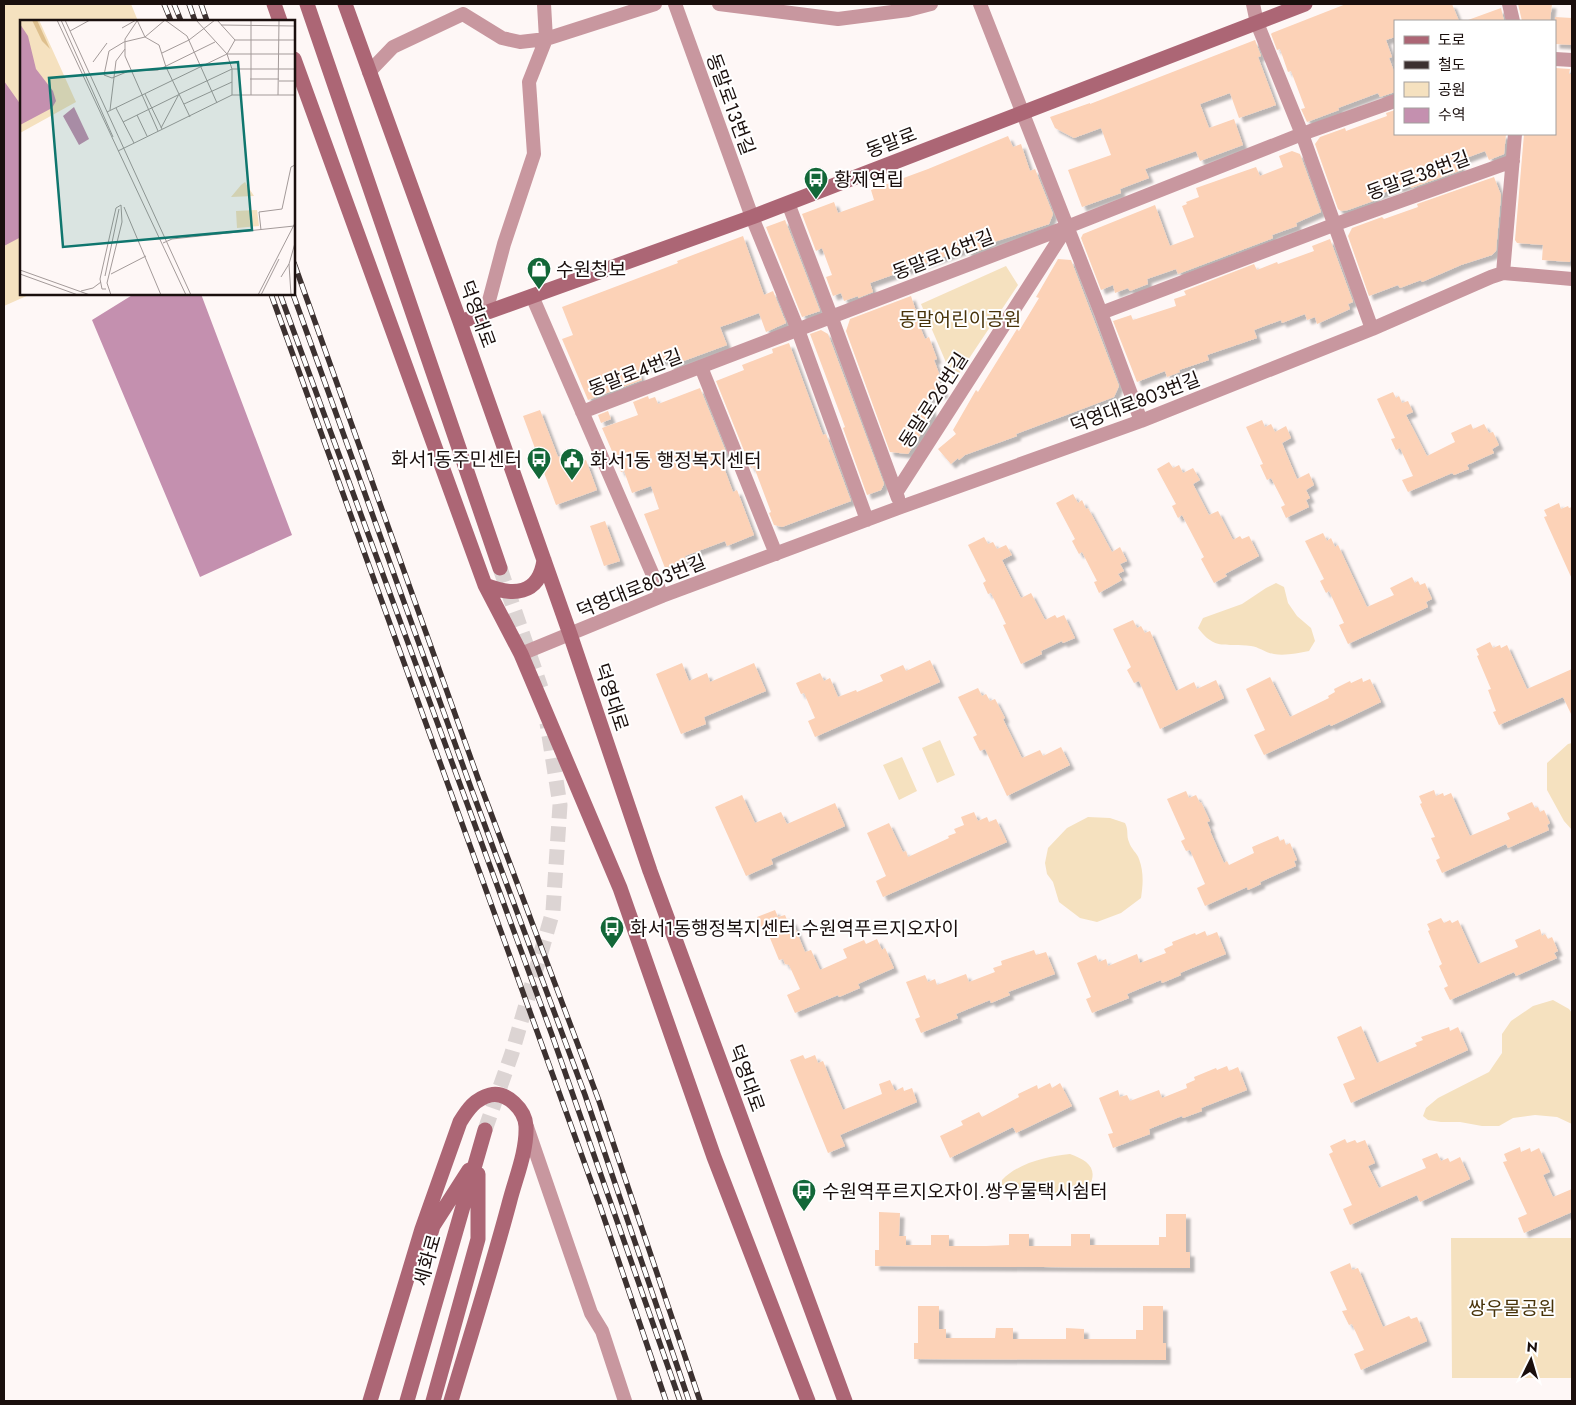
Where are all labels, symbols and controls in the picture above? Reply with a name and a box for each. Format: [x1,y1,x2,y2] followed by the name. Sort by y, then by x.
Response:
[20,20,295,295] inset map
[1394,20,1556,135] legend
[1438,29,1466,51] text: 도로
[700,50,761,159] street label: 동말로13번길
[1438,54,1466,76] text: 철도
[1438,79,1466,101] text: 공원
[1438,104,1466,126] text: 수역
[862,120,921,164] street label: 동말로
[1363,144,1474,207] street label: 동말로38번길
[803,166,829,200] bus stop icon: 황제연립
[834,166,904,193] place label: 황제연립
[888,223,998,286] street label: 동말로16번길
[526,256,552,290] shop icon: 수원청보
[556,256,626,283] place label: 수원청보
[453,277,502,352] street label: 덕영대로
[899,306,1021,333] park label: 동말어린이공원
[584,342,686,403] street label: 동말로4번길
[892,347,974,453] street label: 동말로26번길
[1066,365,1204,440] street label: 덕영대로803번길
[391,446,522,473] place label: 화서1동주민센터
[526,446,552,480] bus stop icon: 화서1동주민센터
[559,447,585,481] public building icon: 화서1동 행정복지센터
[590,447,762,474] place label: 화서1동 행정복지센터
[573,548,710,625] street label: 덕영대로803번길
[588,660,635,735] street label: 덕영대로
[599,915,625,949] bus stop icon: 화서1동행정복지센터.수원역푸르지오자이
[630,915,959,942] place label: 화서1동행정복지센터.수원역푸르지오자이
[722,1041,771,1116] street label: 덕영대로
[791,1178,817,1212] bus stop icon: 수원역푸르지오자이.쌍우물택시쉼터
[822,1178,1107,1205] place label: 수원역푸르지오자이.쌍우물택시쉼터
[407,1231,448,1289] street label: 세화로
[1468,1295,1556,1322] park label: 쌍우물공원
[1506,1335,1556,1385] north arrow
[1526,1337,1539,1357] text: N

